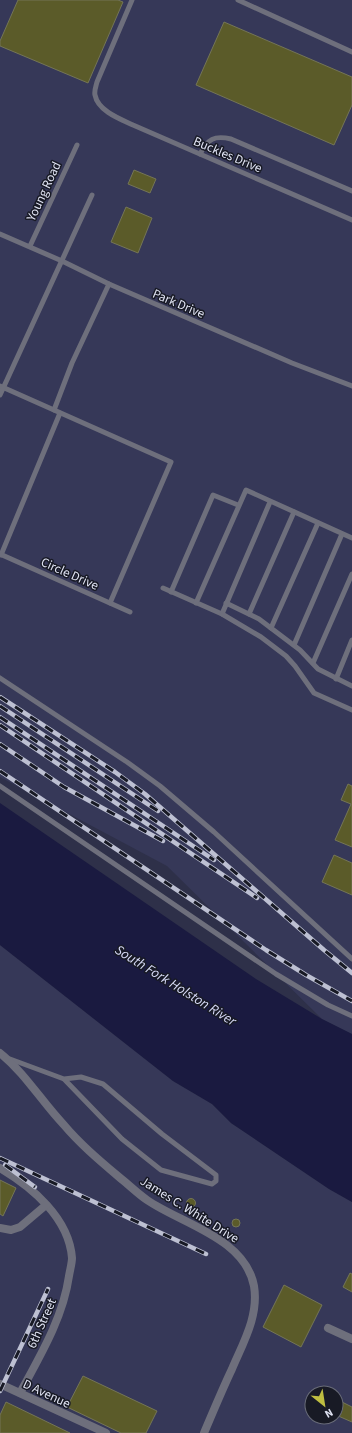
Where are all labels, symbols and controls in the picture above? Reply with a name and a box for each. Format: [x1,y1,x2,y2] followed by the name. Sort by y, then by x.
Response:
[190,132,265,177] street label: Buckles Drive
[22,159,66,225] street label: Young Road
[150,285,207,323] street label: Park Drive
[38,553,101,595] street label: Circle Drive
[111,940,241,1032] water label: South Fork Holston River
[137,1172,242,1247] street label: James C. White Drive
[23,1295,61,1351] street label: 6th Street
[20,1375,73,1413] street label: D Avenue
[304,1385,344,1425] north arrow
[322,1405,336,1422] text: N

